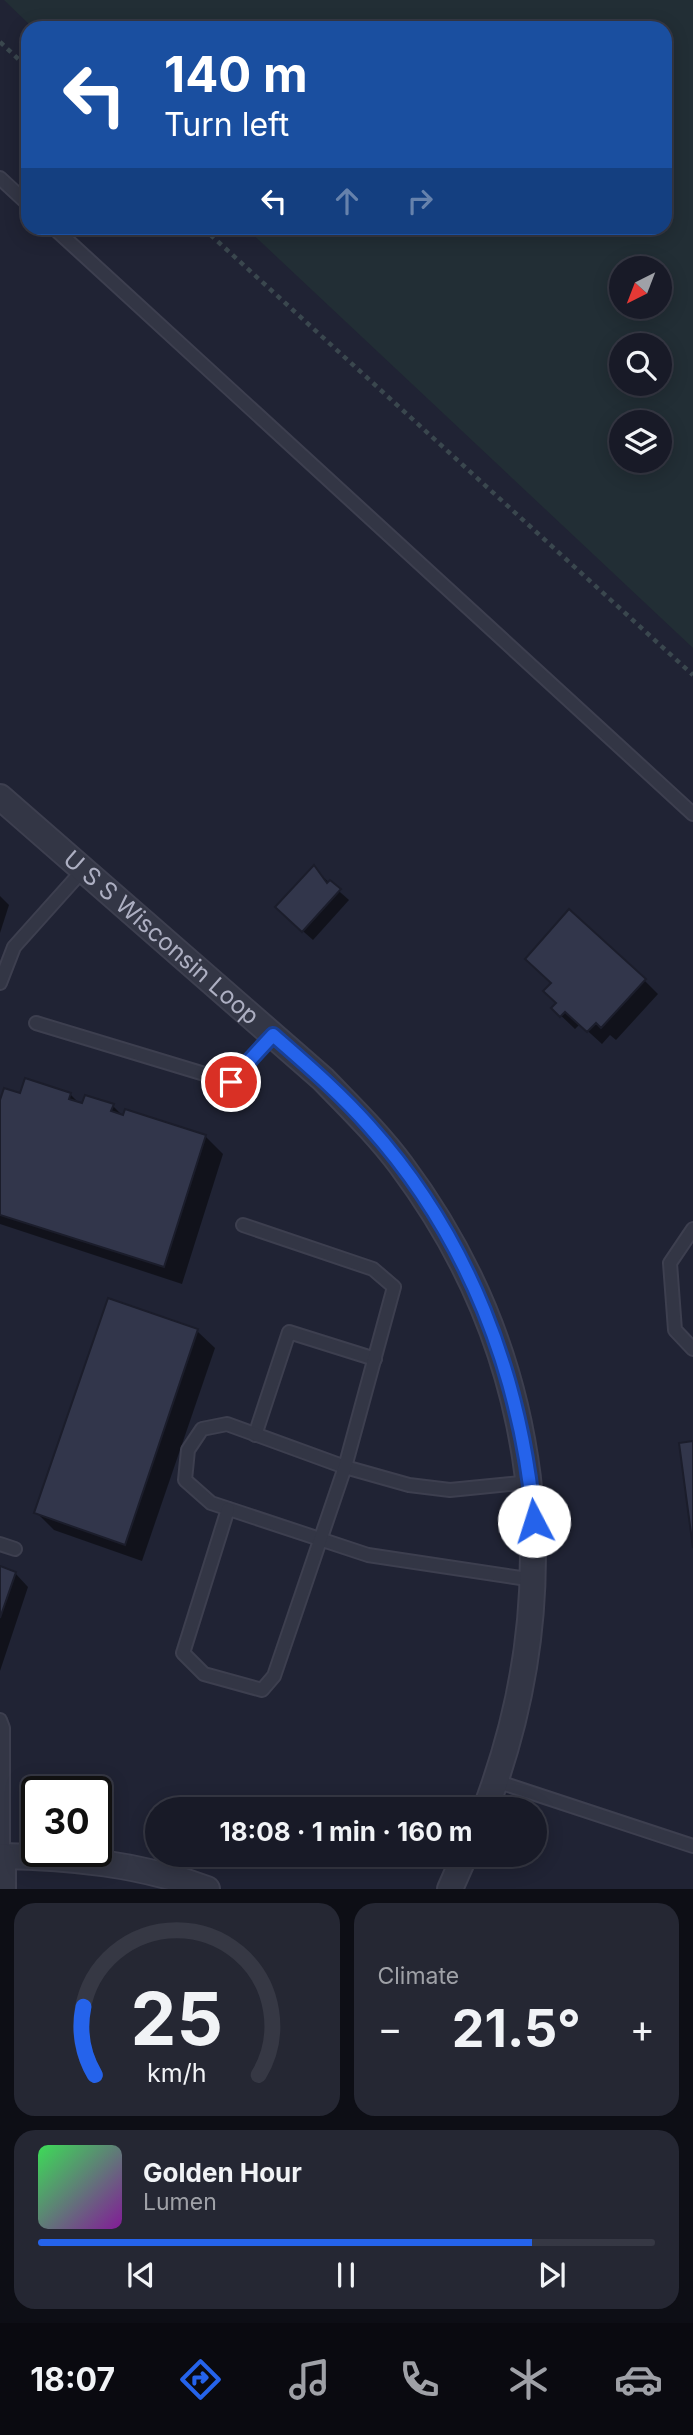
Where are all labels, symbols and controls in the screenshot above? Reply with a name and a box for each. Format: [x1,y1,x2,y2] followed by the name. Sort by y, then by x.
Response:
[164,45,308,104] text: 140 m
[49,49,140,140] icon: left
[164,105,289,144] text: Turn left
[255,182,293,220] icon: left
[328,182,366,220] icon: ahead
[401,182,439,220] icon: right
[609,256,672,318] north arrow
[609,256,672,473] map controls
[609,333,672,396] button: search
[609,410,672,473] button: layers
[58,844,265,1030] street label: U S S Wisconsin Loop
[201,1052,261,1112] pin
[212,1063,250,1101] icon: arrive
[497,1484,571,1558] position arrow
[21,1776,112,1867] speed limit sign: 30
[219,1816,473,1847] text: 18:08 · 1 min · 160 m
[378,1962,459,1990] text: Climate
[131,1975,223,2064] text: 25
[452,1997,581,2060] text: 21.5°
[378,2005,403,2051] text: −
[630,2005,655,2051] text: +
[147,2058,206,2088] text: km/h
[143,2157,302,2188] text: Golden Hour
[143,2188,217,2216] text: Lumen
[122,2256,160,2294] icon: previous
[327,2256,365,2294] icon: pause
[533,2256,571,2294] icon: next
[176,2355,225,2404] icon: directions
[285,2355,334,2404] icon: music
[395,2355,444,2404] icon: phone
[504,2355,553,2404] icon: climate
[614,2355,663,2404] icon: car
[30,2360,115,2399] text: 18:07

